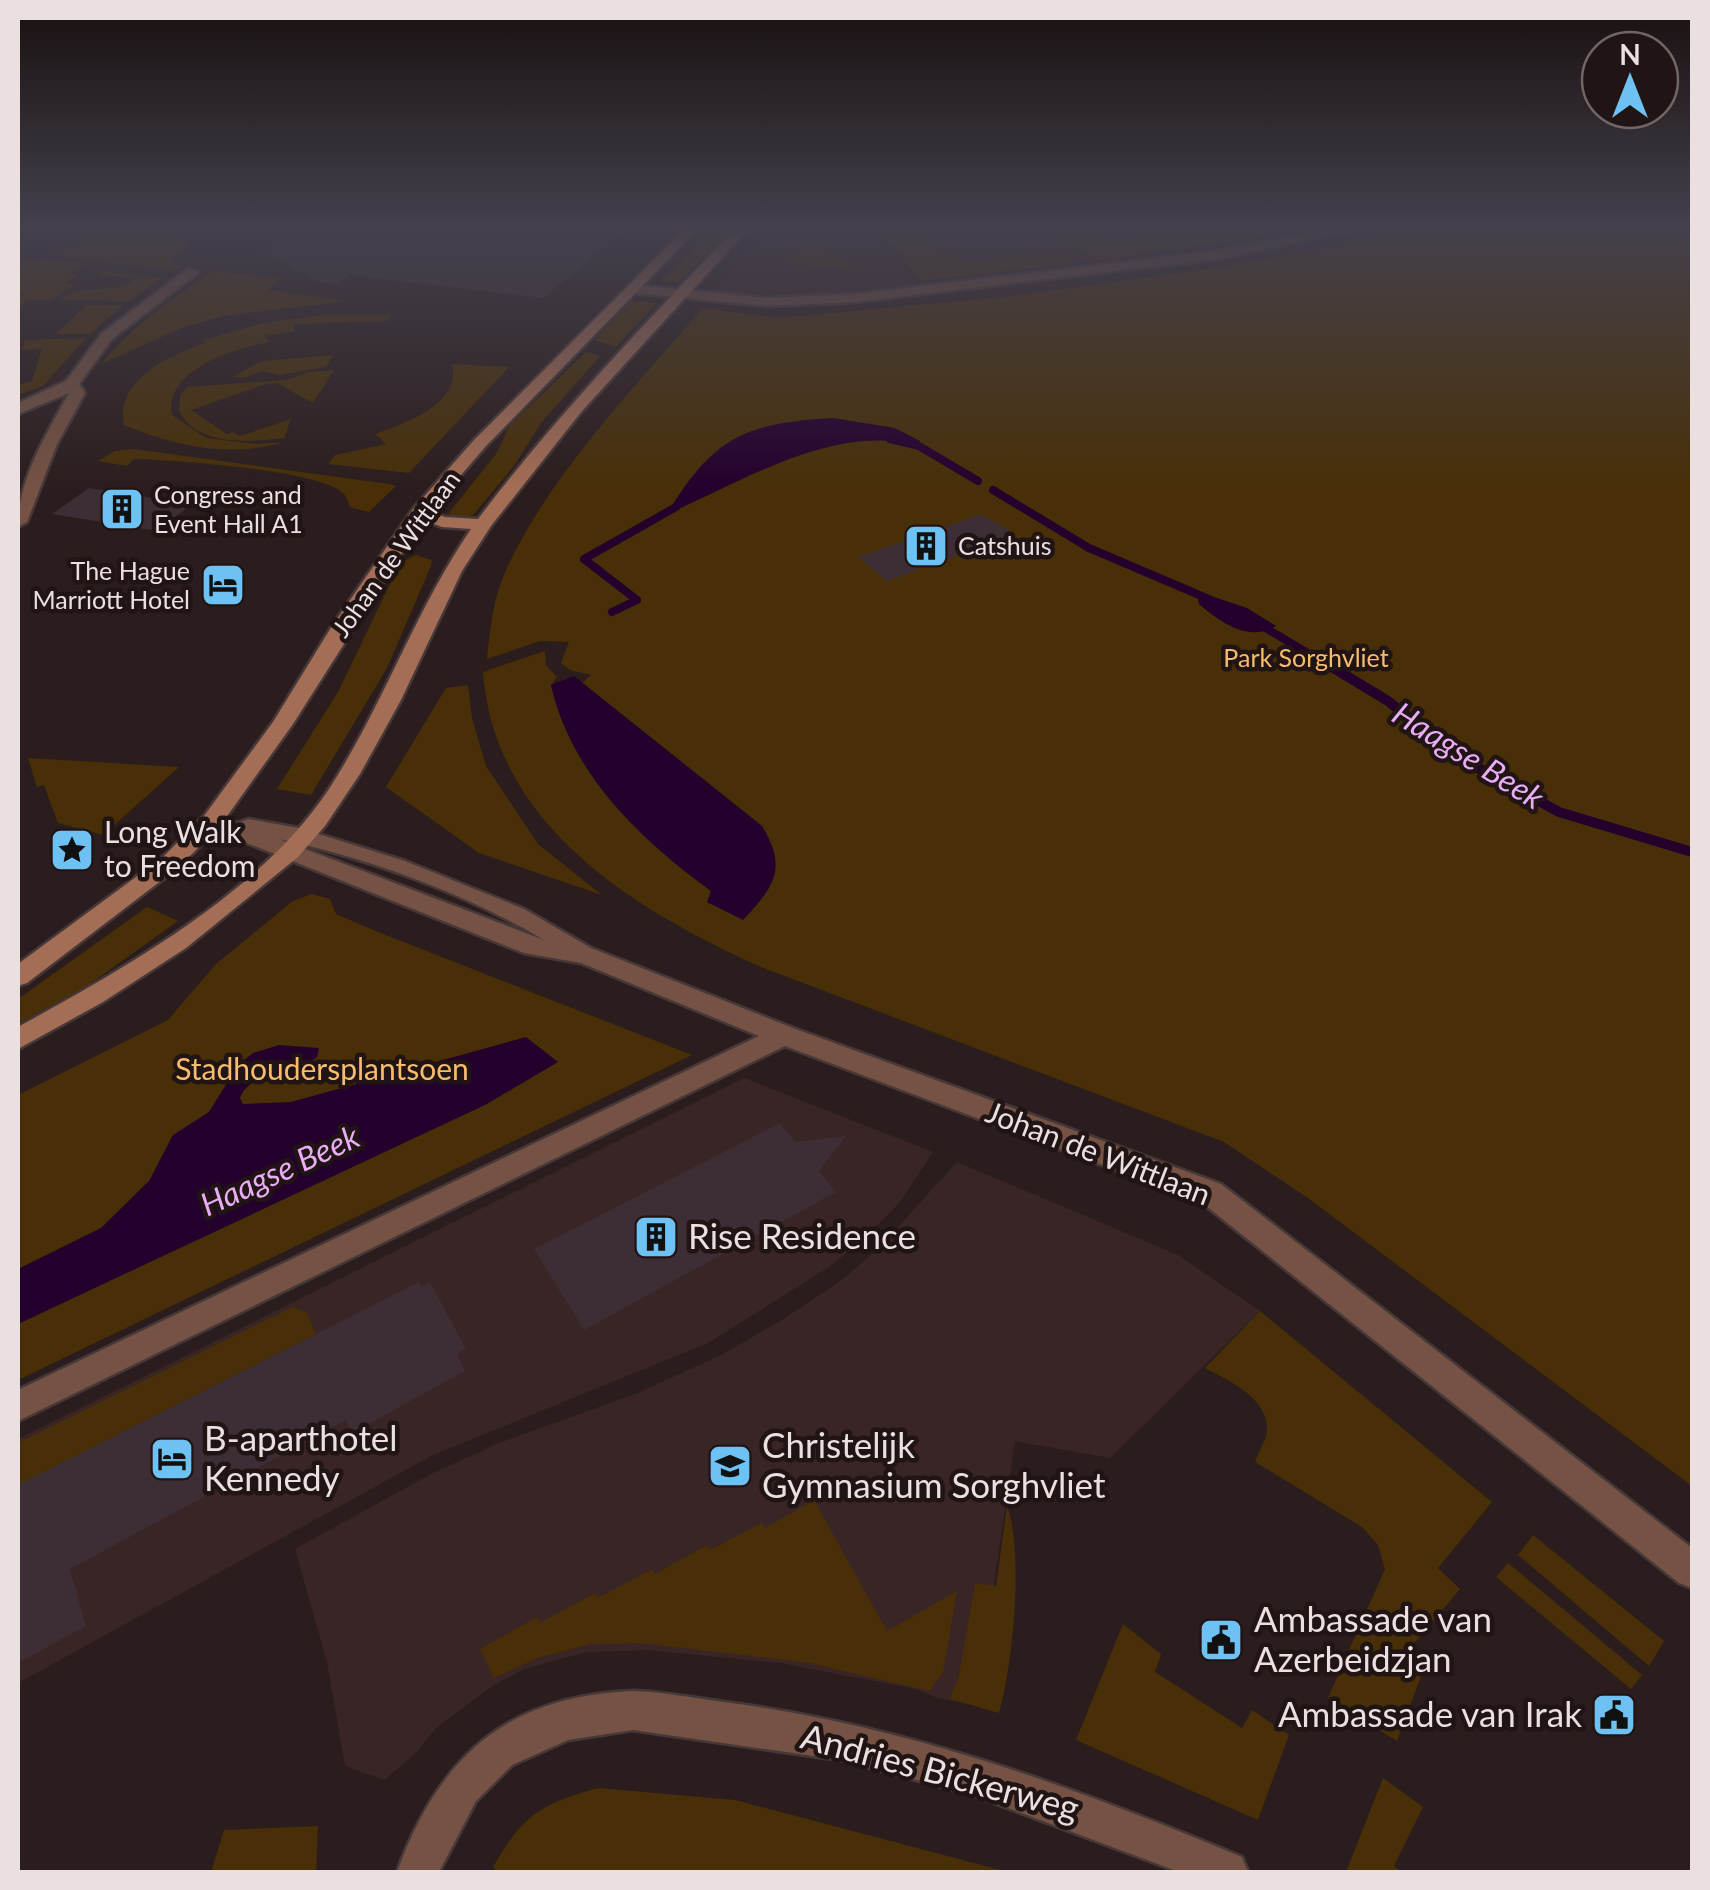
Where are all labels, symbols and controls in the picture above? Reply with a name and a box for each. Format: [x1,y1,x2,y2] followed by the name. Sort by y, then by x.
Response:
[1580,30,1680,130] north arrow
[1619,37,1641,71] text: N
[325,465,465,642] street label: Johan de Wittlaan
[154,479,303,538] place label: Congress and Event Hall A1
[99,486,145,532] building icon: Congress and Event Hall A1
[903,523,949,569] building icon: Catshuis
[958,530,1051,560] place label: Catshuis
[32,555,190,614] place label: The Hague Marriott Hotel
[200,562,246,608] hotel icon: The Hague Marriott Hotel
[1223,642,1389,672] park label: Park Sorghvliet
[1386,693,1552,817] water label: Haagse Beek
[104,813,256,883] place label: Long Walk to Freedom
[49,827,95,873] place icon: Long Walk to Freedom
[175,1050,469,1086] park label: Stadhoudersplantsoen
[981,1093,1216,1211] street label: Johan de Wittlaan
[194,1116,366,1223] water label: Haagse Beek
[633,1214,679,1260] building icon: Rise Residence
[688,1214,916,1256] place label: Rise Residence
[204,1416,398,1498] place label: B-aparthotel Kennedy
[762,1423,1106,1505] place label: Christelijk Gymnasium Sorghvliet
[149,1436,195,1482] hotel icon: B-aparthotel Kennedy
[707,1443,753,1489] school or university icon: Christelijk Gymnasium Sorghvliet
[1254,1597,1492,1679] place label: Ambassade van Azerbeidzjan
[1198,1617,1244,1663] public building icon: Ambassade van Azerbeidzjan
[1278,1692,1582,1734] place label: Ambassade van Irak
[1591,1692,1637,1738] public building icon: Ambassade van Irak
[797,1714,1084,1828] street label: Andries Bickerweg

